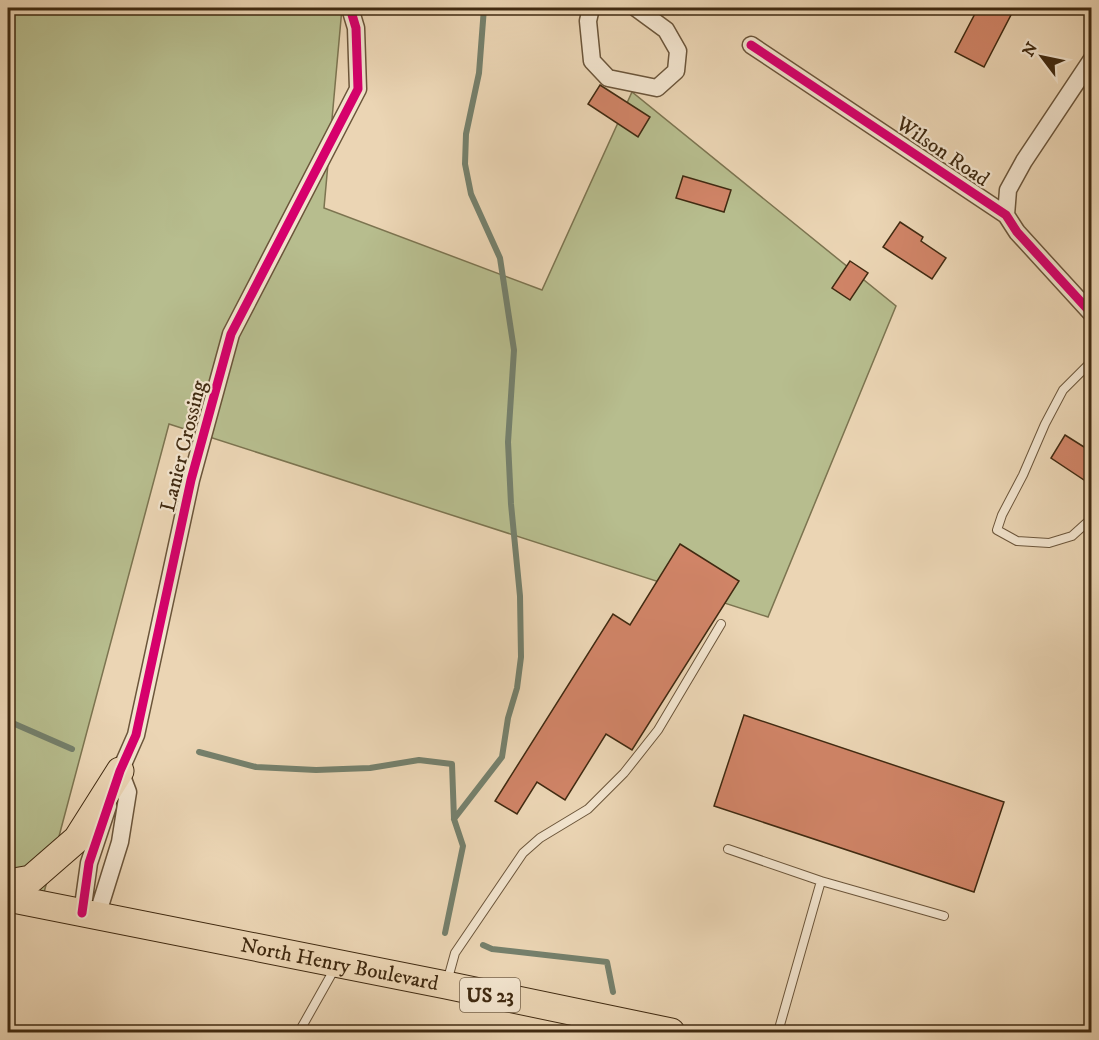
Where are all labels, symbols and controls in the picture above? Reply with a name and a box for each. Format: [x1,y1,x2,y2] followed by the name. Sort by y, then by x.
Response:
[1012,27,1072,87] north arrow
[1018,39,1042,60] text: N
[890,111,995,193] street label: Wilson Road
[155,377,213,514] street label: Lanier Crossing
[238,932,441,997] street label: North Henry Boulevard
[460,978,520,1012] road number: US 23

